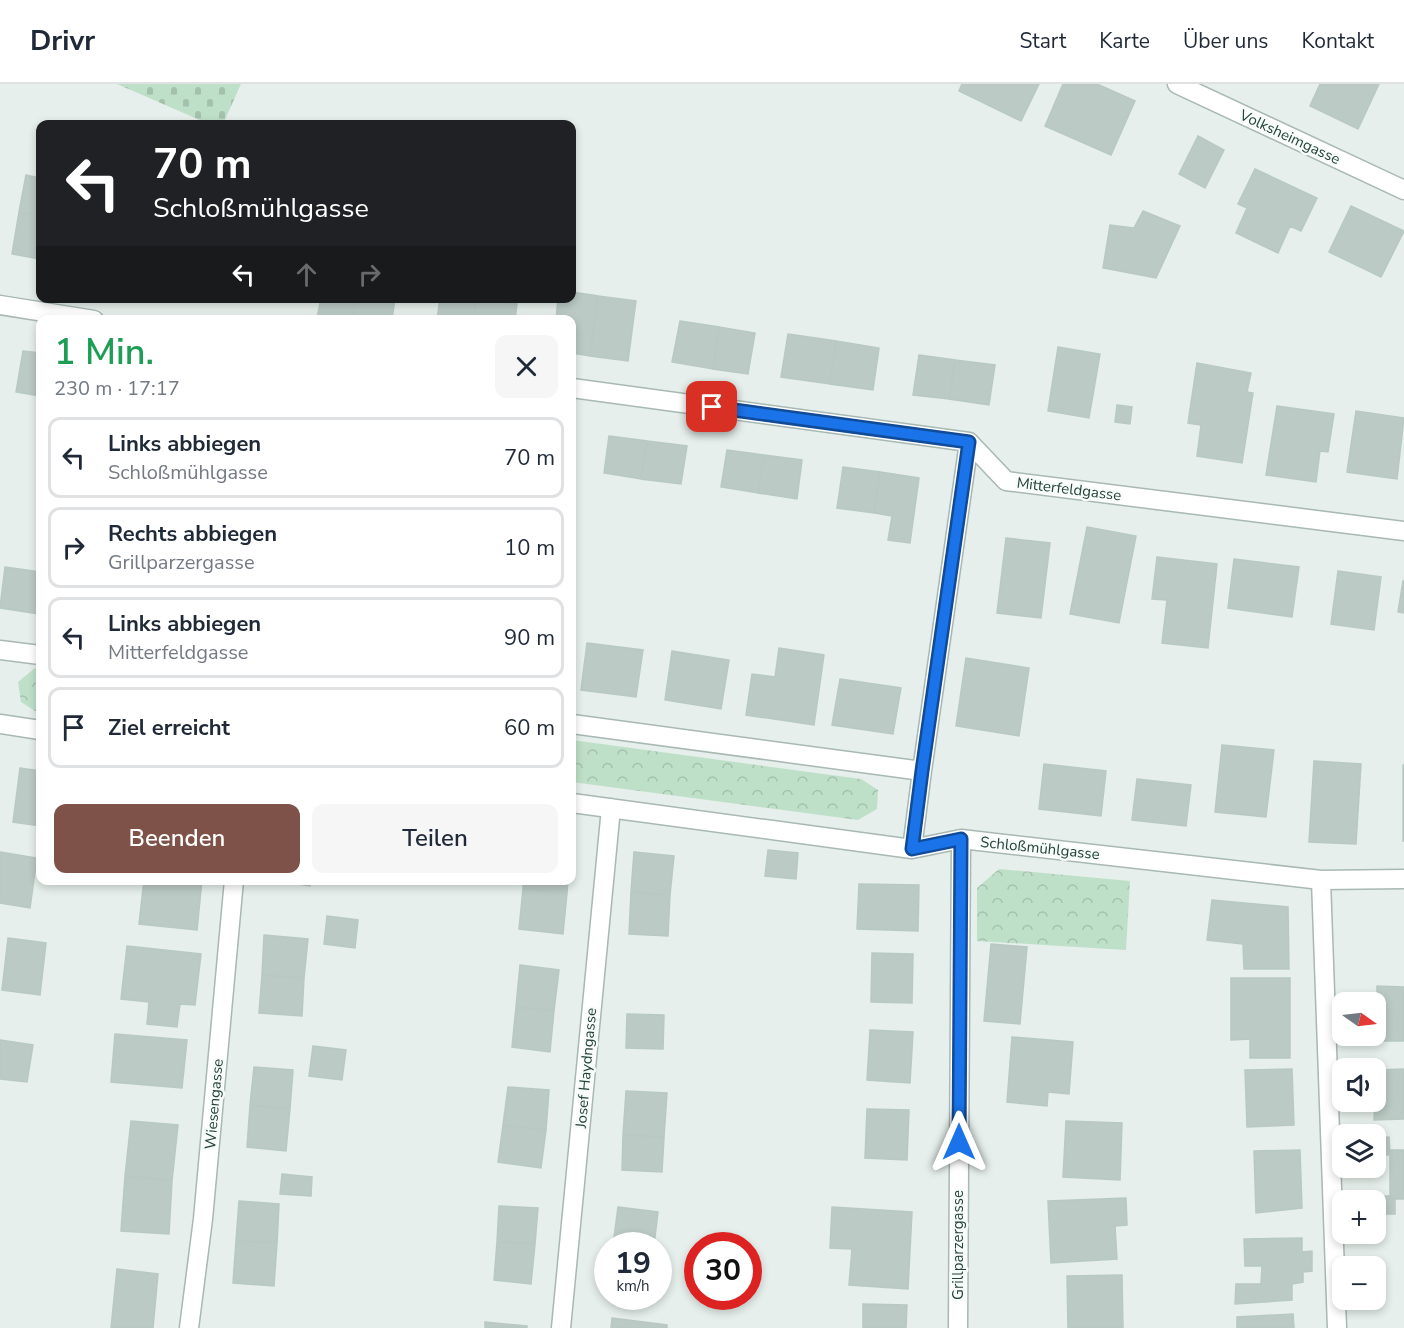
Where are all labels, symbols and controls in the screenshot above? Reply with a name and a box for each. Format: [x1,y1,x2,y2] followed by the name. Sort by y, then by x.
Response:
[30,22,95,60] text: Drivr
[1019,27,1066,55] text: Start
[1099,27,1150,55] text: Karte
[1183,27,1268,55] text: Über uns
[1301,27,1374,55] text: Kontakt
[1236,105,1344,169] street label: Volksheimgasse
[153,136,252,193] text: 70 m
[54,144,132,222] icon: left
[153,190,369,227] text: Schloßmühlgasse
[227,258,260,291] icon: left
[290,258,323,291] icon: ahead
[353,258,386,291] icon: right
[54,328,154,377] text: 1 Min.
[495,335,558,398] button: close
[54,375,180,402] text: 230 m · 17:17
[686,381,737,432] pin
[695,390,728,423] icon: arrive
[108,429,261,459] text: Links abbiegen
[57,441,90,474] icon: left
[504,443,555,473] text: 70 m
[108,459,268,486] text: Schloßmühlgasse
[1016,473,1122,505] street label: Mitterfeldgasse
[108,519,277,549] text: Rechts abbiegen
[57,531,90,564] icon: right
[504,533,555,563] text: 10 m
[108,549,255,576] text: Grillparzergasse
[108,609,261,639] text: Links abbiegen
[57,621,90,654] icon: left
[504,623,555,653] text: 90 m
[108,639,248,666] text: Mitterfeldgasse
[57,711,90,744] icon: arrive
[108,713,230,743] text: Ziel erreicht
[504,713,555,743] text: 60 m
[54,804,300,873] button: Beenden
[312,804,558,873] button: Teilen
[979,832,1101,864] street label: Schloßmühlgasse
[1332,992,1386,1046] north arrow
[1332,992,1386,1310] map controls
[571,1007,601,1130] street label: Josef Haydngasse
[200,1058,228,1150] street label: Wiesengasse
[1332,1058,1386,1112] button: sound
[927,1110,991,1174] position arrow
[1332,1124,1386,1178] button: layers
[948,1190,968,1300] street label: Grillparzergasse
[1332,1190,1386,1244] button: +
[684,1232,762,1310] speed limit sign: 30
[615,1243,651,1284] text: 19
[1332,1256,1386,1310] button: −
[616,1276,650,1296] text: km/h

